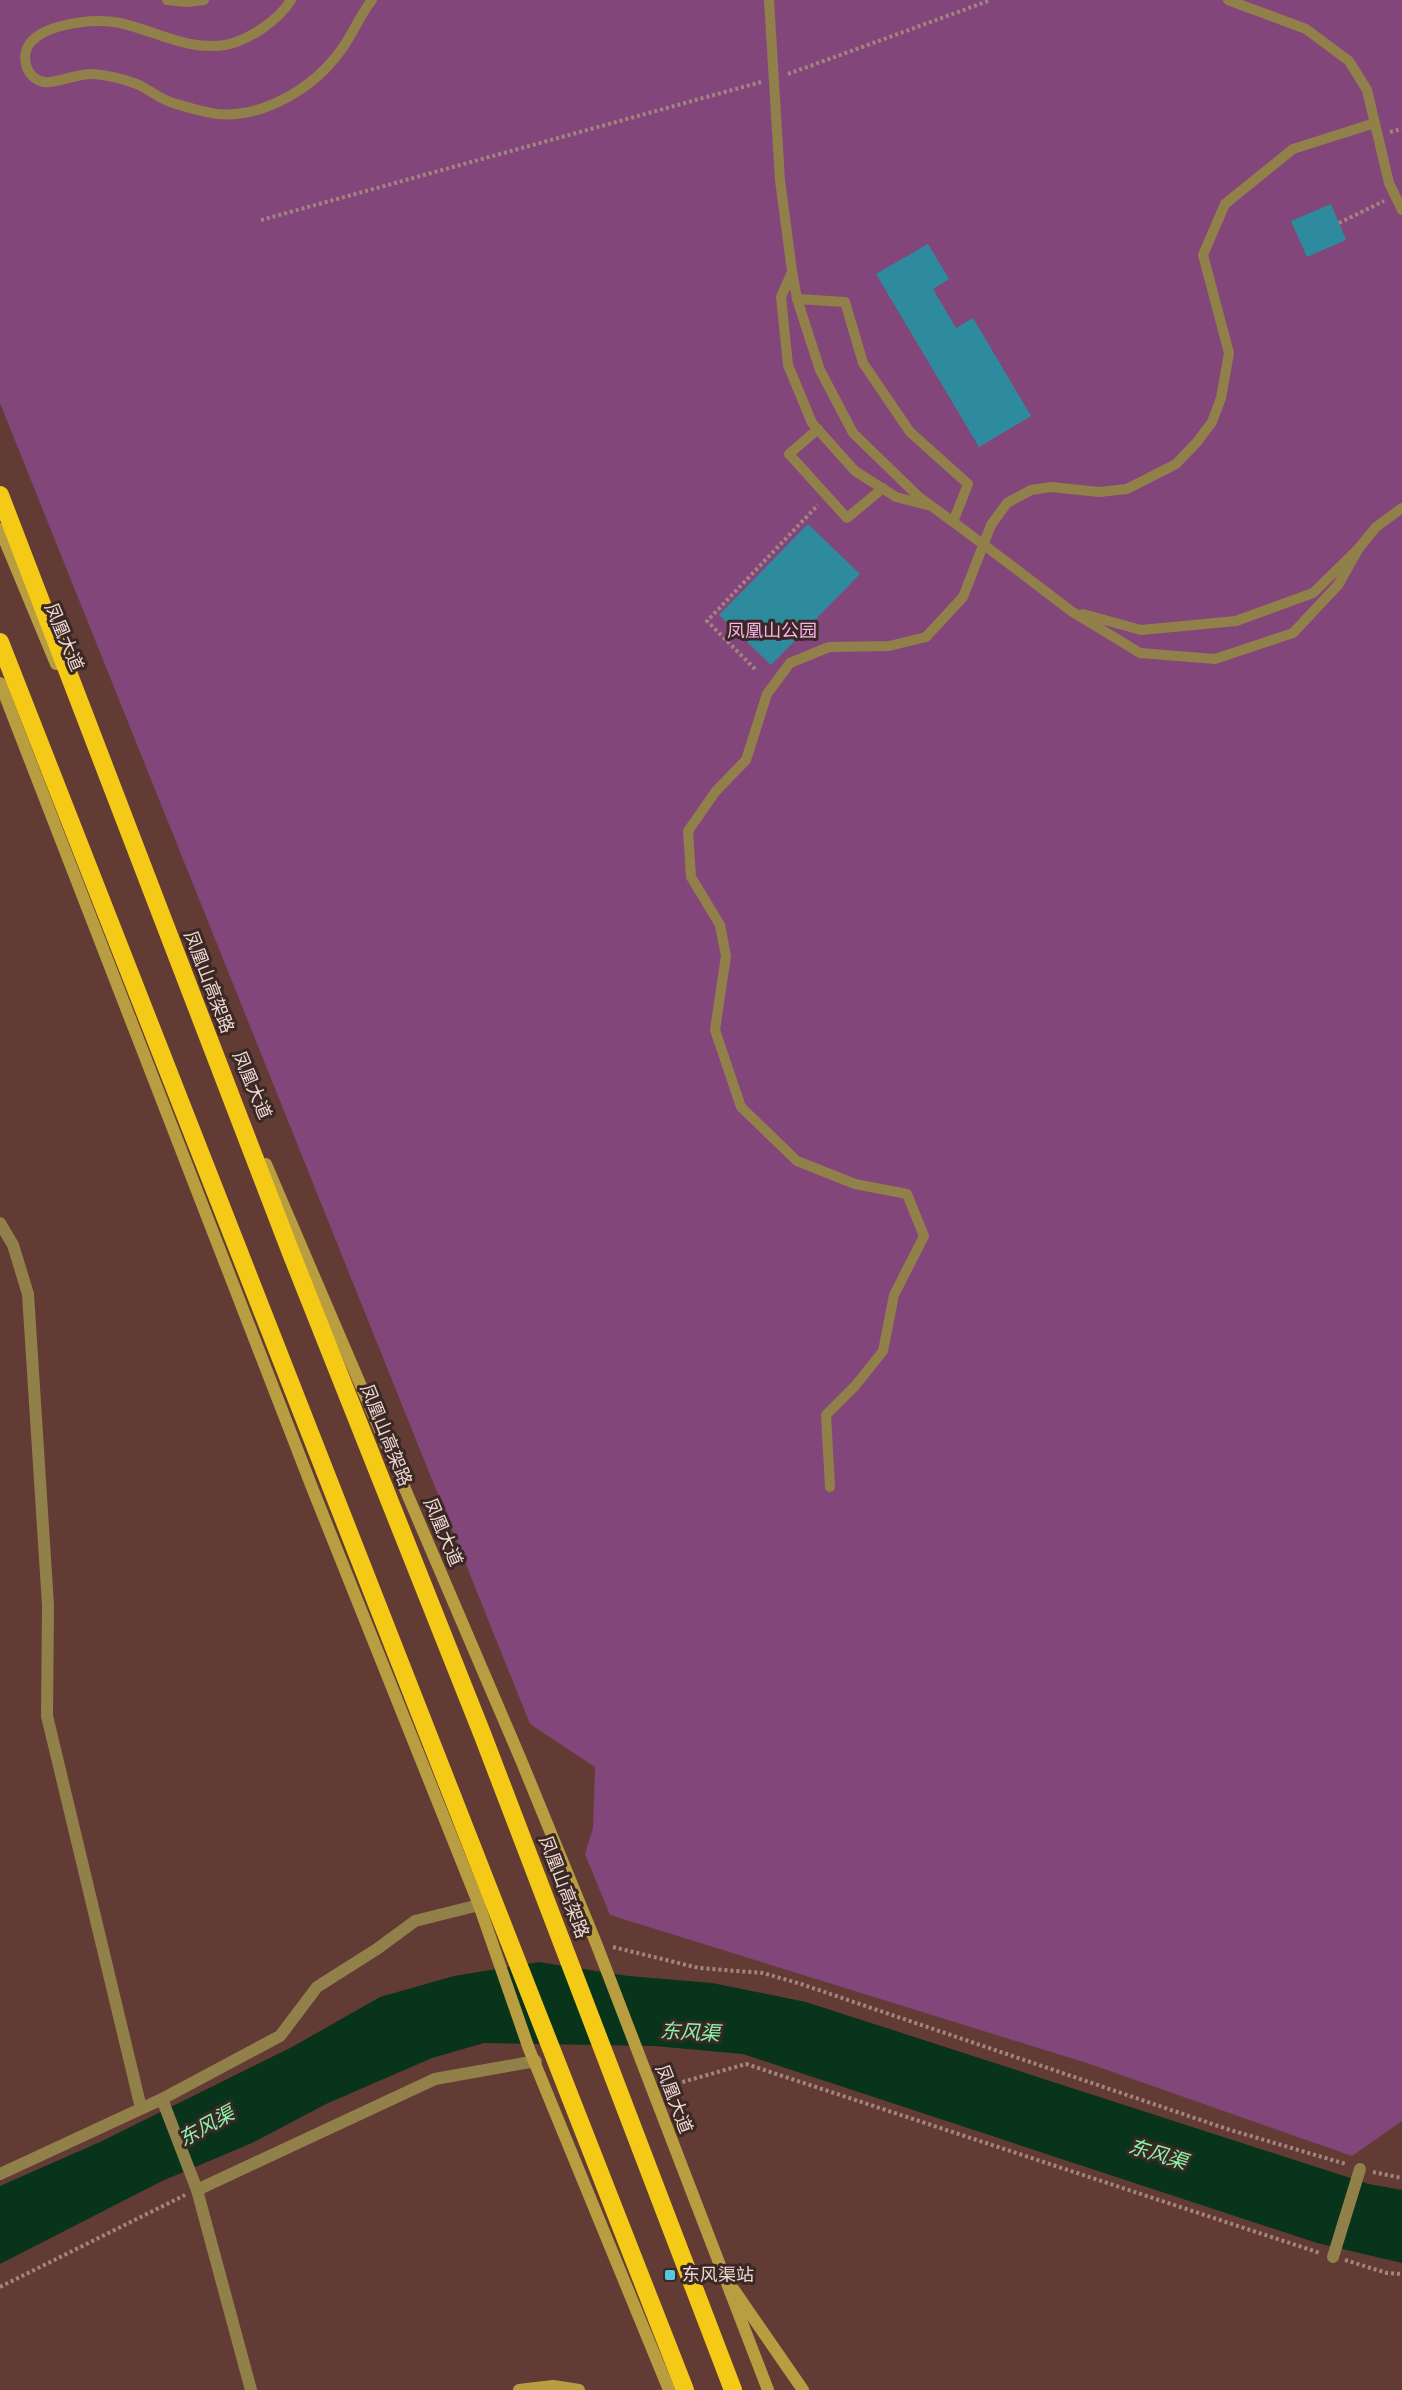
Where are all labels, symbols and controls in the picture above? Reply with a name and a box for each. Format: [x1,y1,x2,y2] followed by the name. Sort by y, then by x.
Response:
[40,599,89,674] street label: 凤凰大道
[727,619,817,642] park label: 凤凰山公园
[179,927,240,1036] street label: 凤凰山高架路
[228,1047,277,1122] street label: 凤凰大道
[356,1380,417,1489] street label: 凤凰山高架路
[419,1494,468,1569] street label: 凤凰大道
[534,1832,595,1941] street label: 凤凰山高架路
[659,2017,724,2046] water label: 东风渠
[651,2061,698,2137] street label: 凤凰大道
[173,2099,241,2151] water label: 东风渠
[1126,2133,1193,2175] water label: 东风渠
[682,2263,754,2286] place label: 东风渠站
[663,2268,677,2282] marker: 东风渠站

